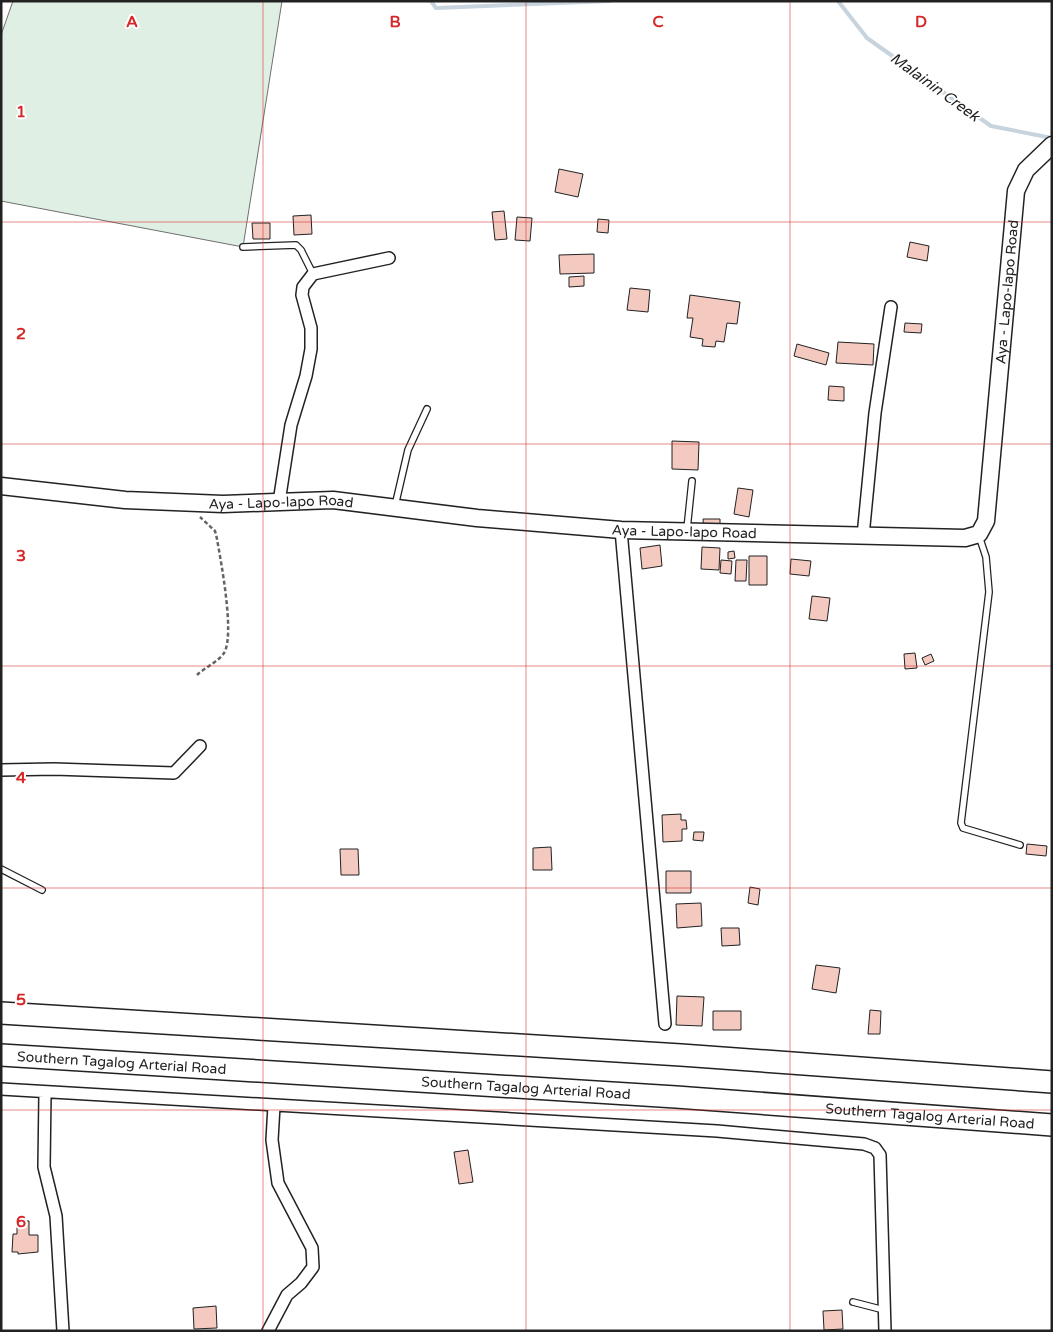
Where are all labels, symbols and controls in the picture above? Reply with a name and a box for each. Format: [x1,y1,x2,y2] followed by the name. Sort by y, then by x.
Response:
[126,12,138,32] text: A
[389,12,401,32] text: B
[652,12,664,32] text: C
[915,12,927,32] text: D
[887,49,985,126] water label: Malainin Creek
[16,102,26,122] text: 1
[992,219,1022,365] street label: Aya - Lapo-lapo Road
[16,324,26,344] text: 2
[208,491,354,513] street label: Aya - Lapo-lapo Road
[611,521,757,542] street label: Aya - Lapo-lapo Road
[16,546,26,566] text: 3
[16,768,26,788] text: 4
[16,990,26,1010] text: 5
[17,1048,227,1078] street label: Southern Tagalog Arterial Road
[421,1073,631,1103] street label: Southern Tagalog Arterial Road
[825,1100,1035,1132] street label: Southern Tagalog Arterial Road
[16,1212,26,1232] text: 6

